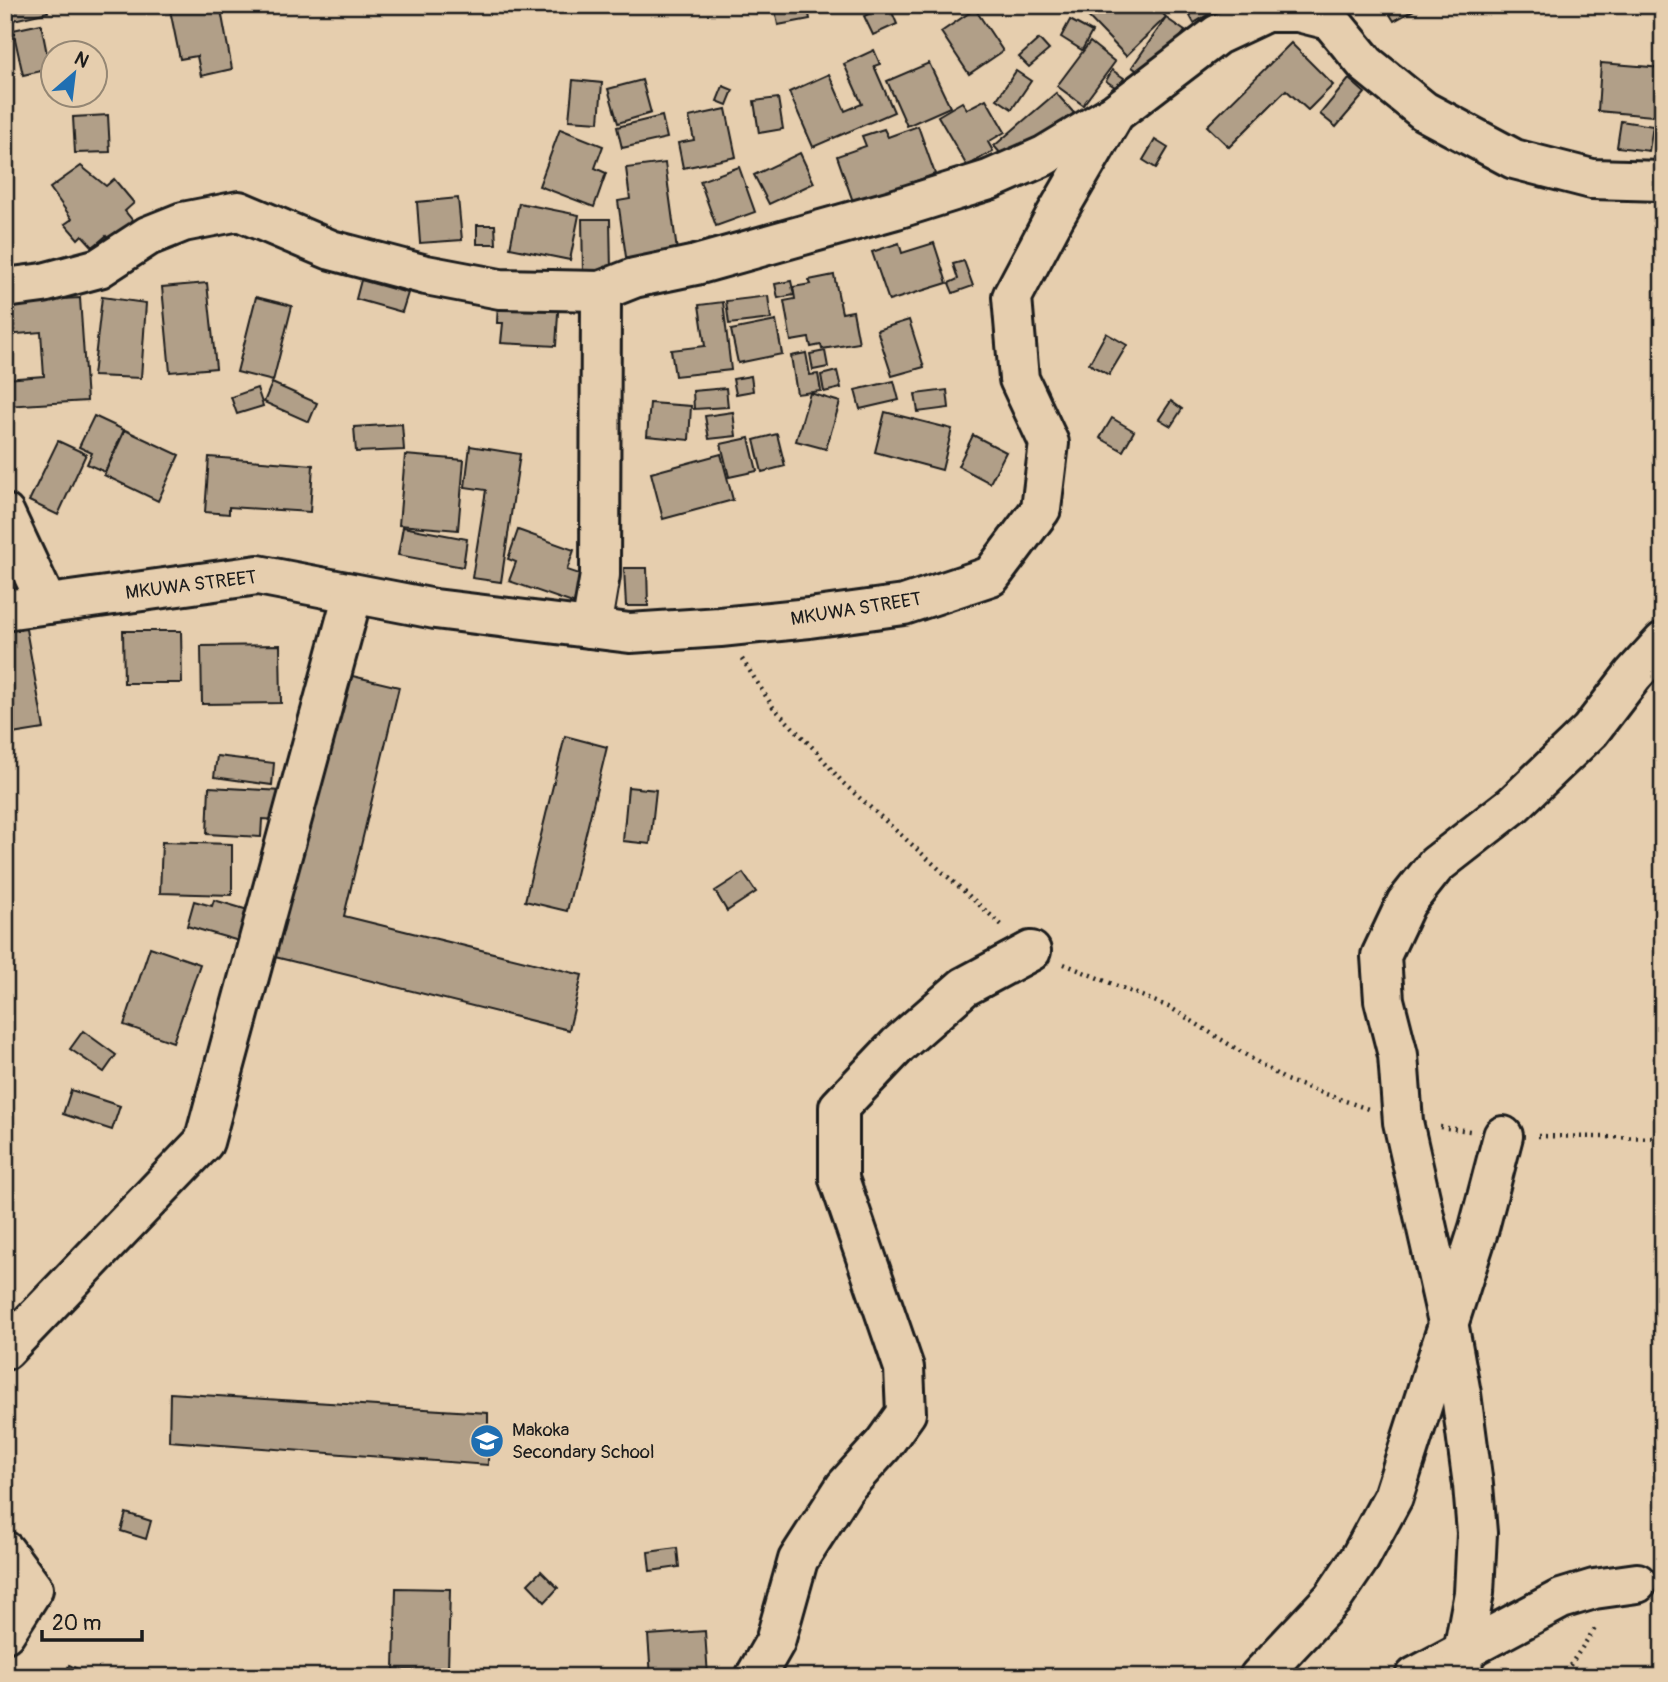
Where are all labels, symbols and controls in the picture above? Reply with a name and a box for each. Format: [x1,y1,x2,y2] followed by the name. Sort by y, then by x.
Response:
[38,38,108,108] north arrow
[70,46,93,74] text: N
[124,565,258,605] street label: MKUWA STREET
[789,587,923,631] street label: MKUWA STREET
[512,1418,655,1464] place label: Makoka Secondary School
[468,1422,506,1460] school or university icon: Makoka Secondary School
[42,1598,142,1642] scale bar
[52,1610,101,1637] text: 20 m

